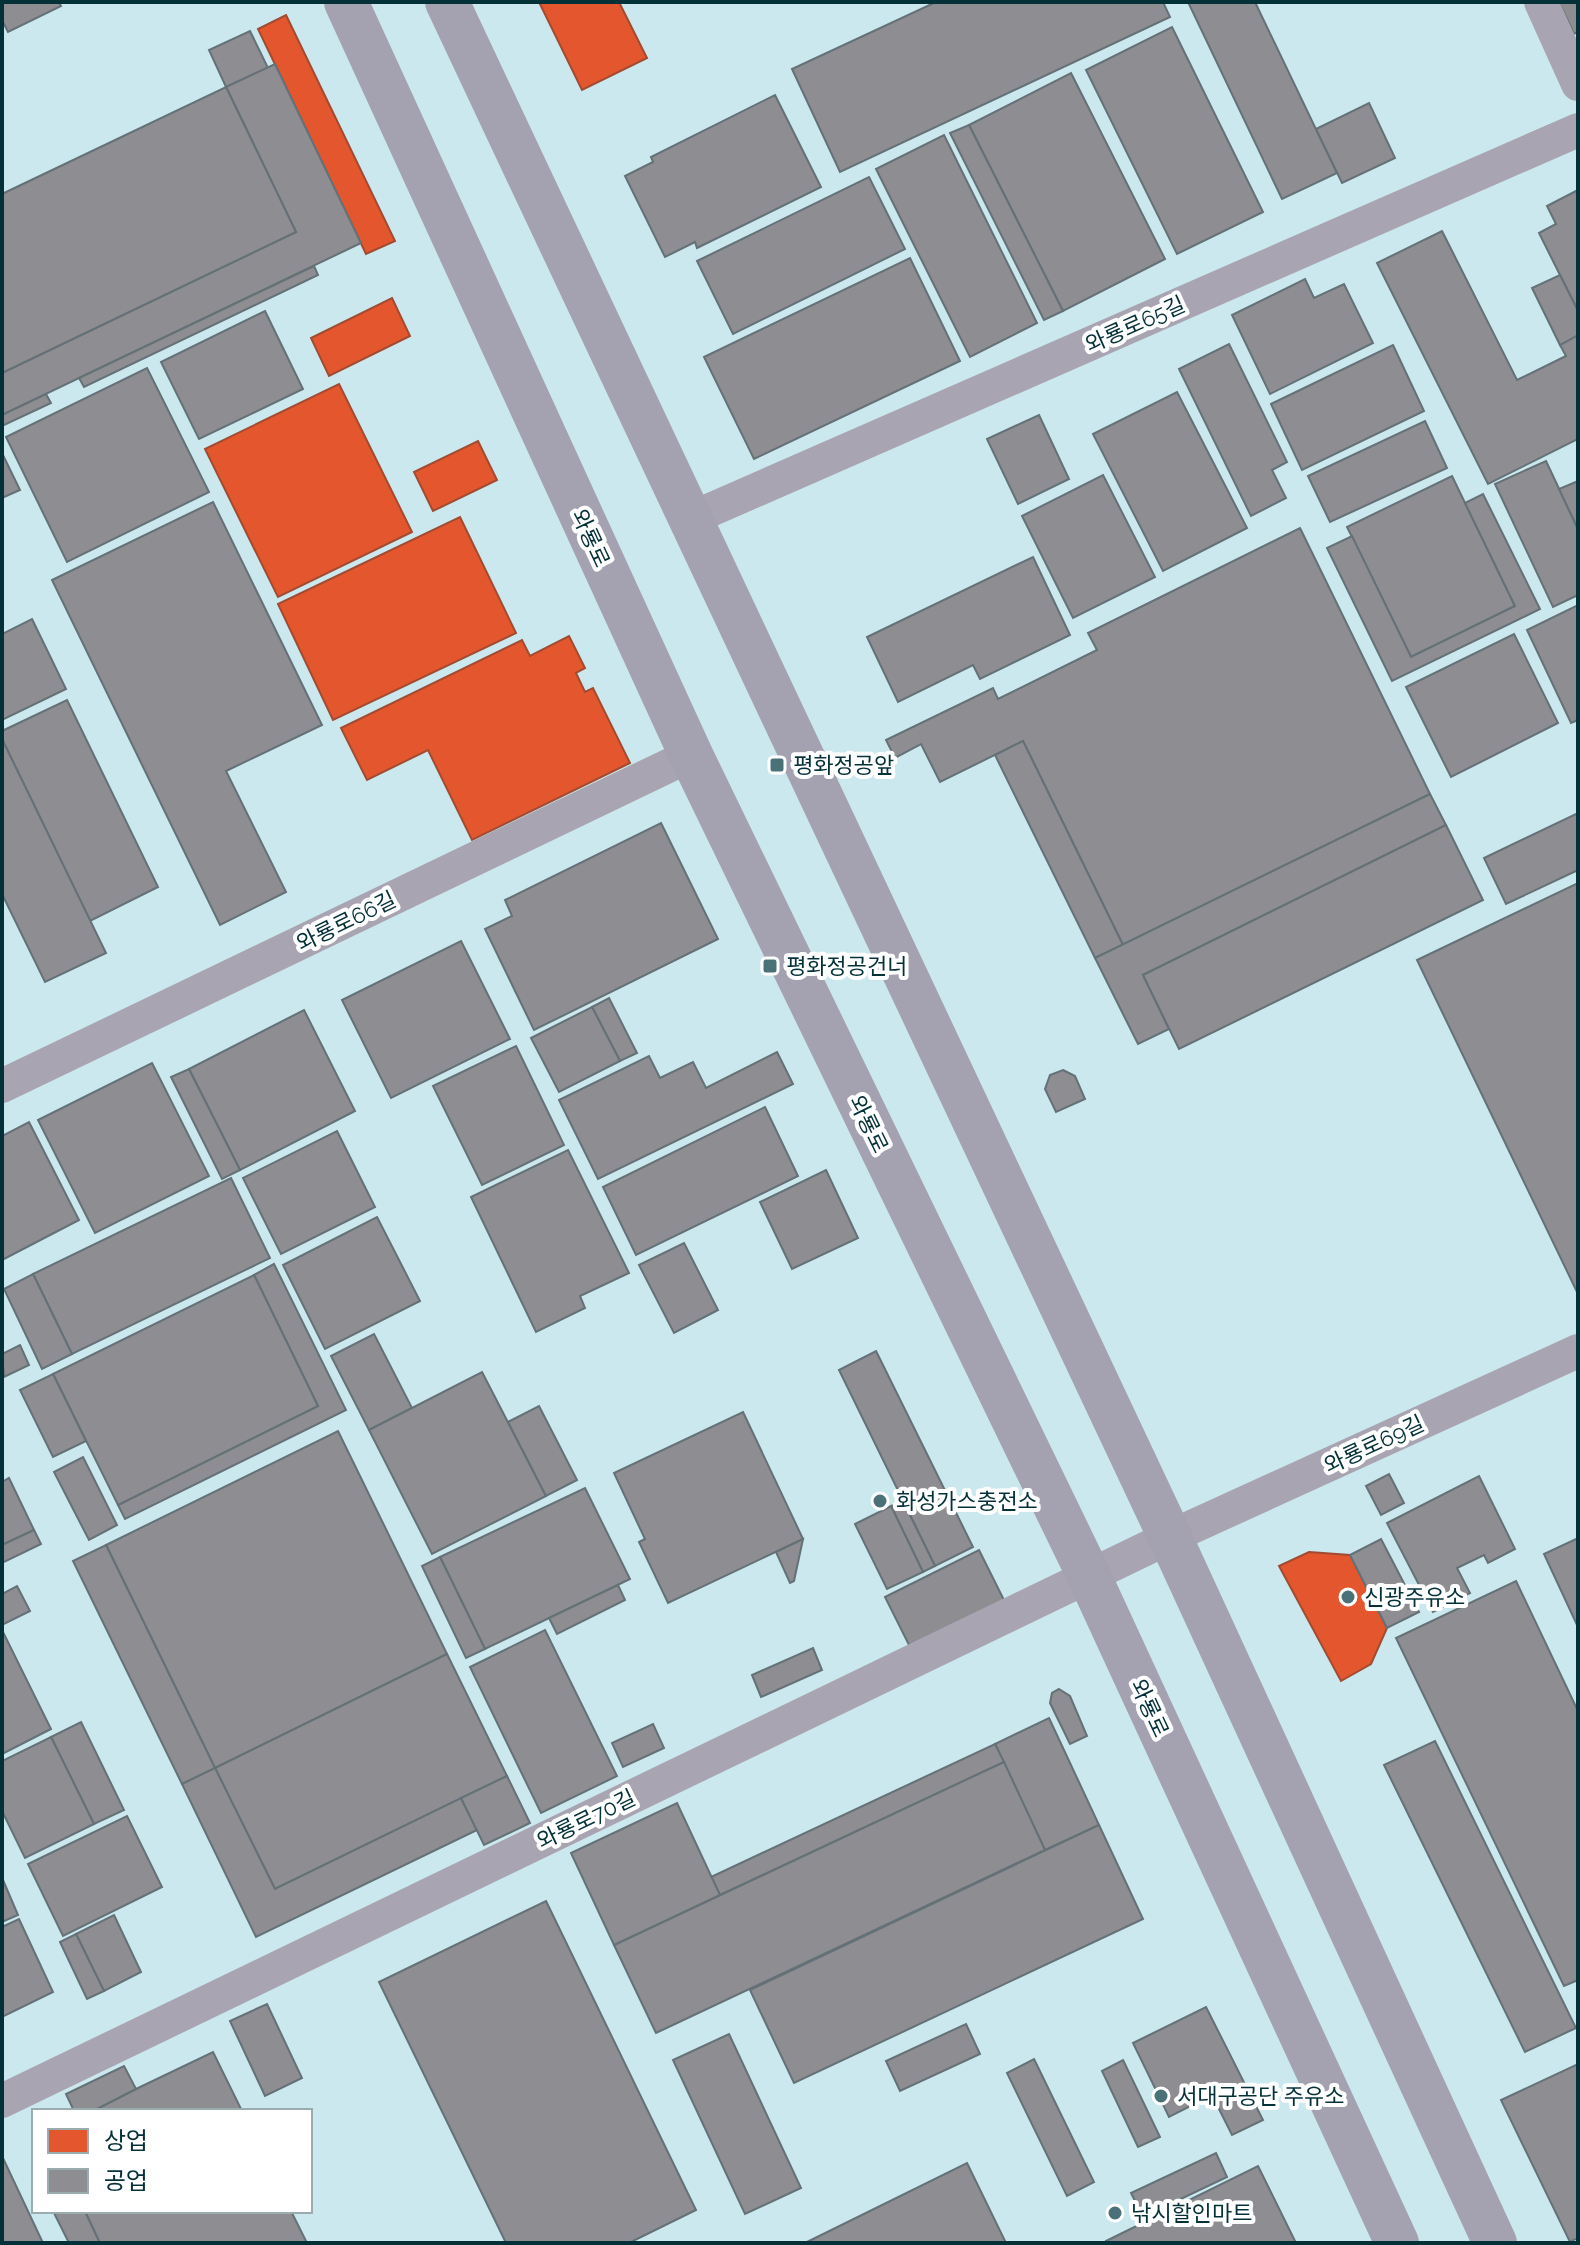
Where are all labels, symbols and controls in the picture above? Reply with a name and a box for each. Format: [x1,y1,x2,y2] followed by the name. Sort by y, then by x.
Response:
[1081,291,1189,357] street label: 와룡로65길
[566,505,616,571] street label: 와룡로
[793,752,894,778] place label: 평화정공앞
[768,756,786,774] marker: 평화정공앞
[292,886,400,956] street label: 와룡로66길
[786,953,907,979] place label: 평화정공건너
[761,957,779,975] marker: 평화정공건너
[844,1091,894,1157] street label: 와룡로
[1320,1410,1428,1478] street label: 와룡로69길
[896,1488,1038,1514] place label: 화성가스충전소
[871,1492,889,1510] marker: 화성가스충전소
[1364,1584,1465,1610] place label: 신광주유소
[1339,1588,1357,1606] marker: 신광주유소
[1125,1675,1175,1741] street label: 와룡로
[533,1784,639,1854] street label: 와룡로70길
[1177,2083,1345,2109] place label: 서대구공단 주유소
[1152,2087,1170,2105] marker: 서대구공단 주유소
[32,2109,312,2213] legend
[104,2126,148,2155] text: 상업
[104,2166,148,2195] text: 공업
[1131,2200,1252,2226] place label: 낚시할인마트
[1106,2204,1124,2222] marker: 낚시할인마트

